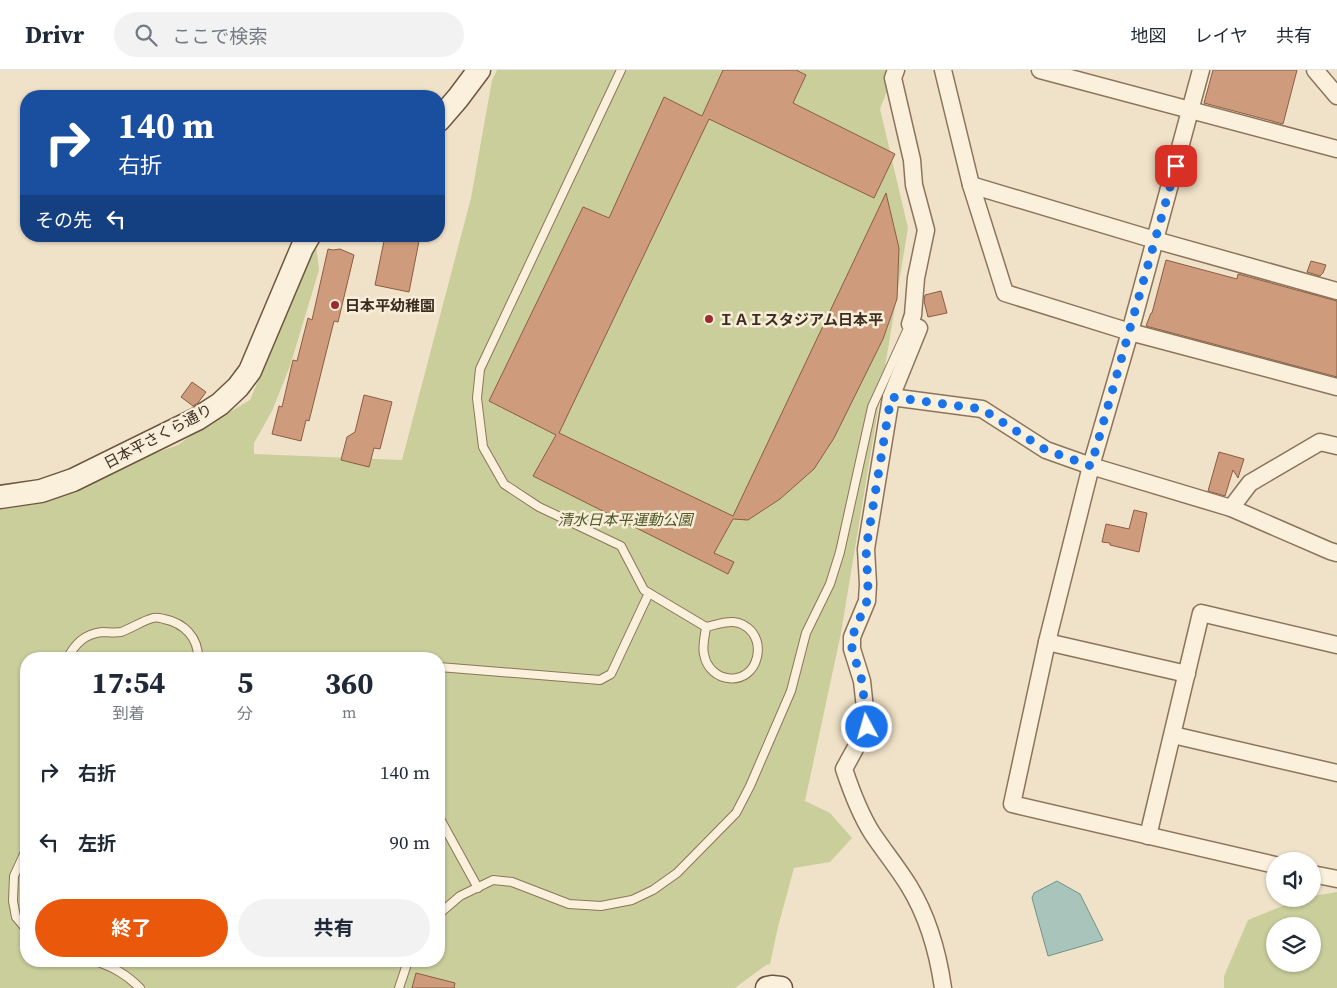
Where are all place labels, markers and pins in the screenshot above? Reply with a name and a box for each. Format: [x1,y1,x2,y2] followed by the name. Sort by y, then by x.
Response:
[1155,145,1197,187] pin
[345,295,435,316] place label: 日本平幼稚園
[329,299,341,311] marker: 日本平幼稚園
[719,309,883,330] place label: ＩＡＩスタジアム日本平
[703,313,715,325] marker: ＩＡＩスタジアム日本平

